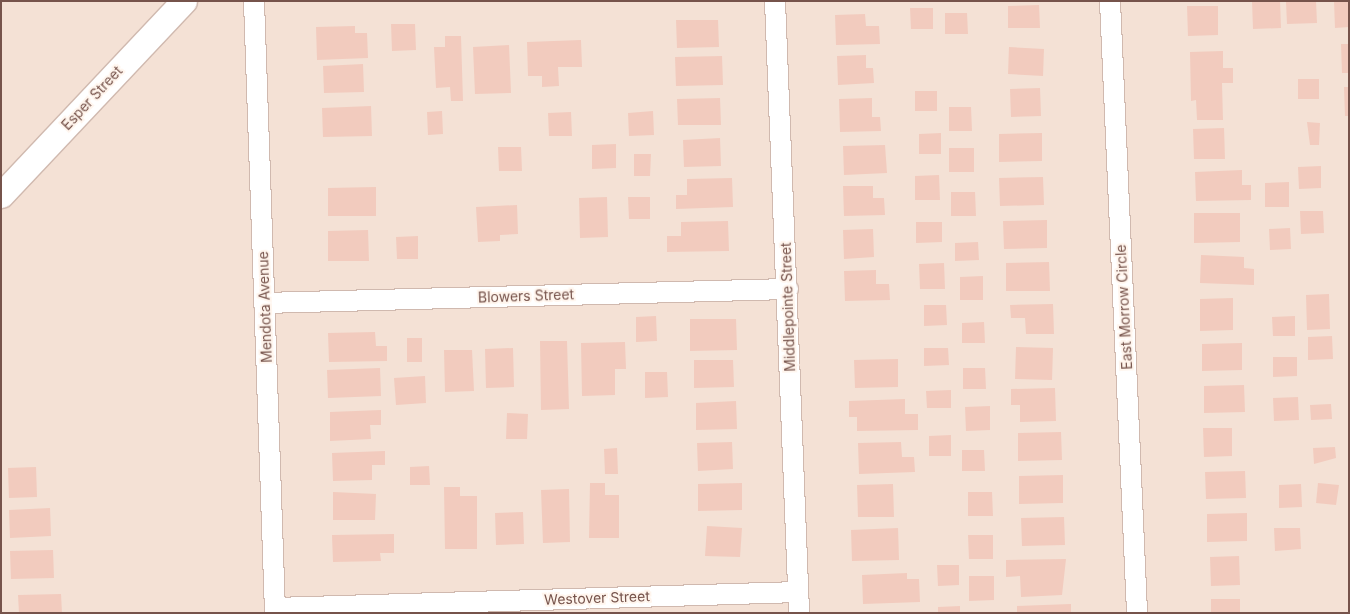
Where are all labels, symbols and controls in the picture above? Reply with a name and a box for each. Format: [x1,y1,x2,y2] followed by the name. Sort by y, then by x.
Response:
[58,63,126,133] street label: Esper Street
[777,242,799,372] street label: Middlepointe Street
[1112,244,1136,370] street label: East Morrow Circle
[255,251,275,363] street label: Mendota Avenue
[478,286,574,306] street label: Blowers Street
[544,588,650,608] street label: Westover Street

